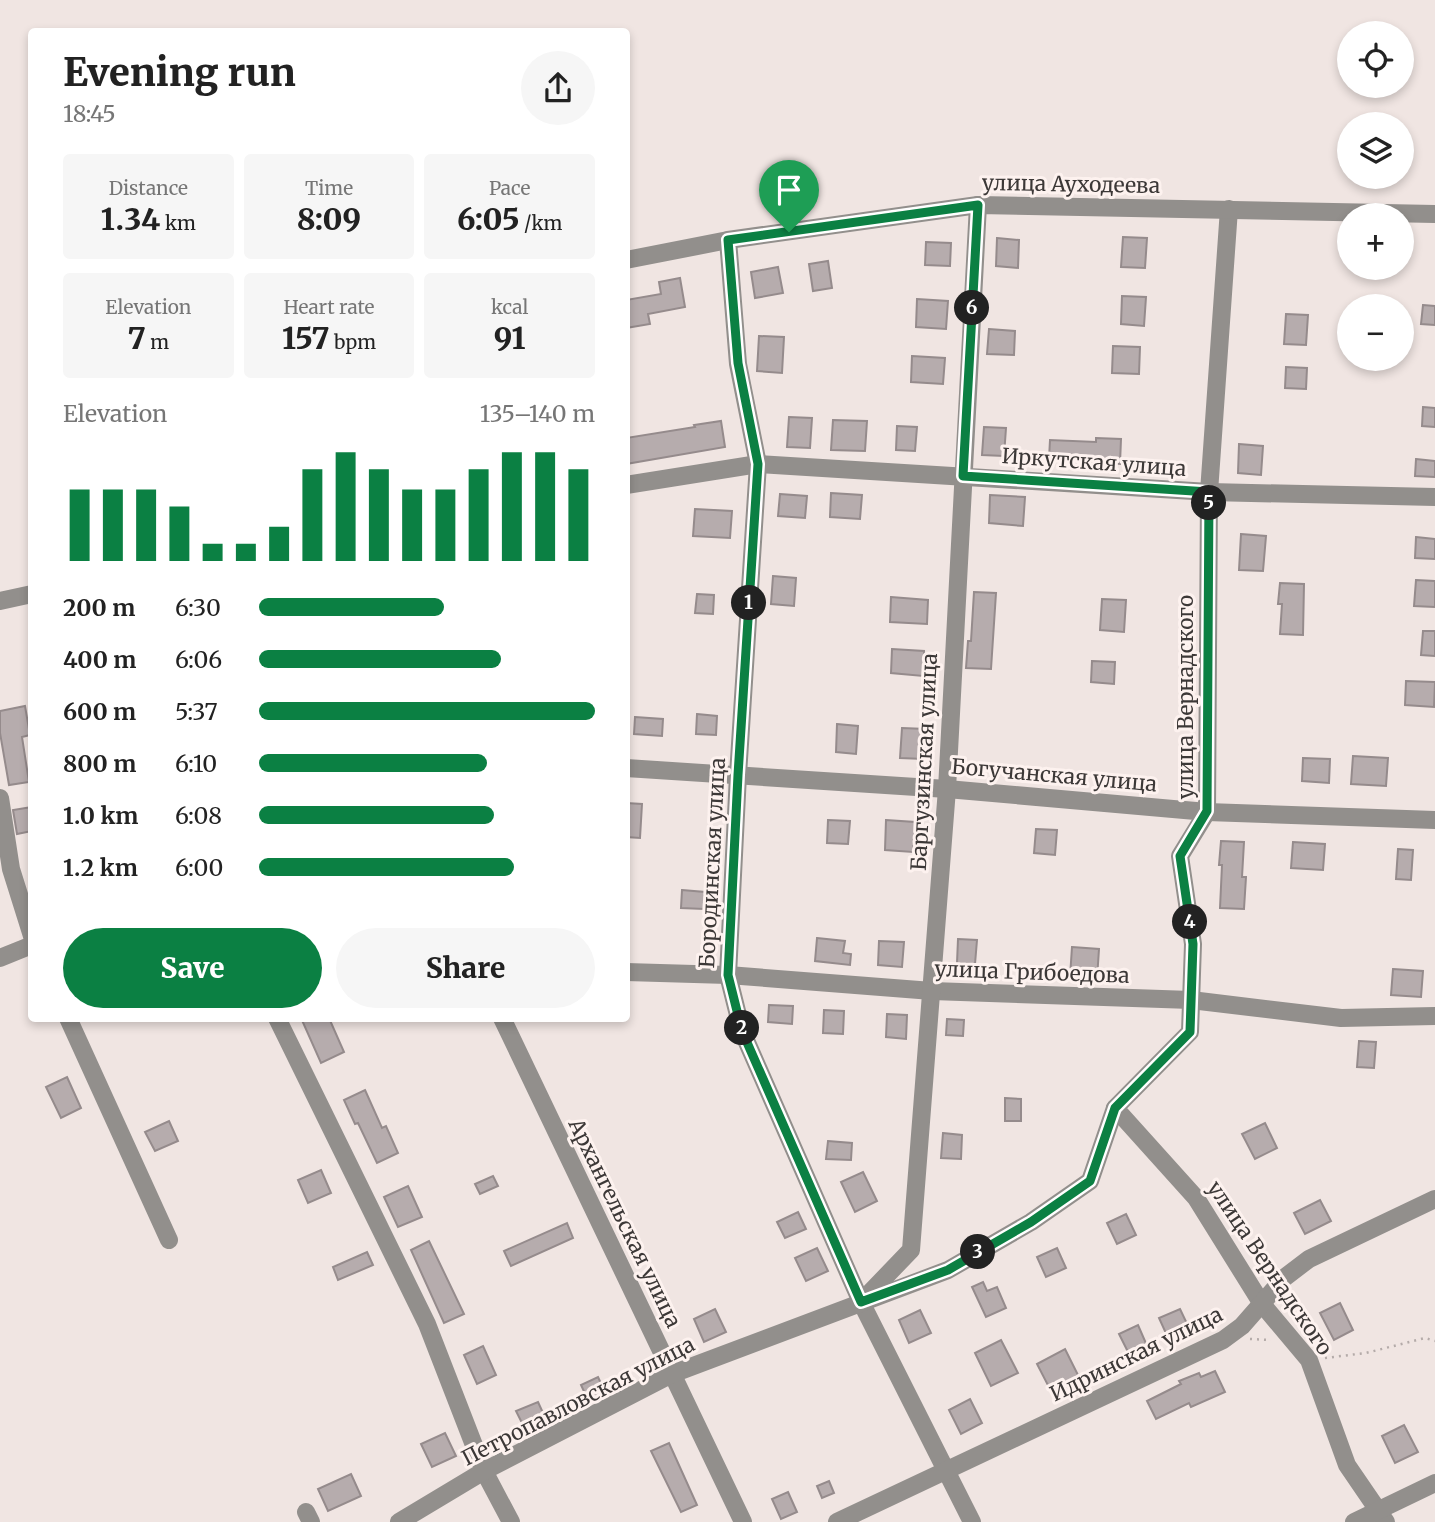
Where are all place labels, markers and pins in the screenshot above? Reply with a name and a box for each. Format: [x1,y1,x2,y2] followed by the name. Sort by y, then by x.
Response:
[759,160,819,232] pin
[954,290,990,326] pin: 6
[1192,486,1226,520] pin: 5
[732,586,766,620] pin: 1
[1172,904,1208,940] pin: 4
[724,1010,760,1046] pin: 2
[960,1234,996,1270] pin: 3

